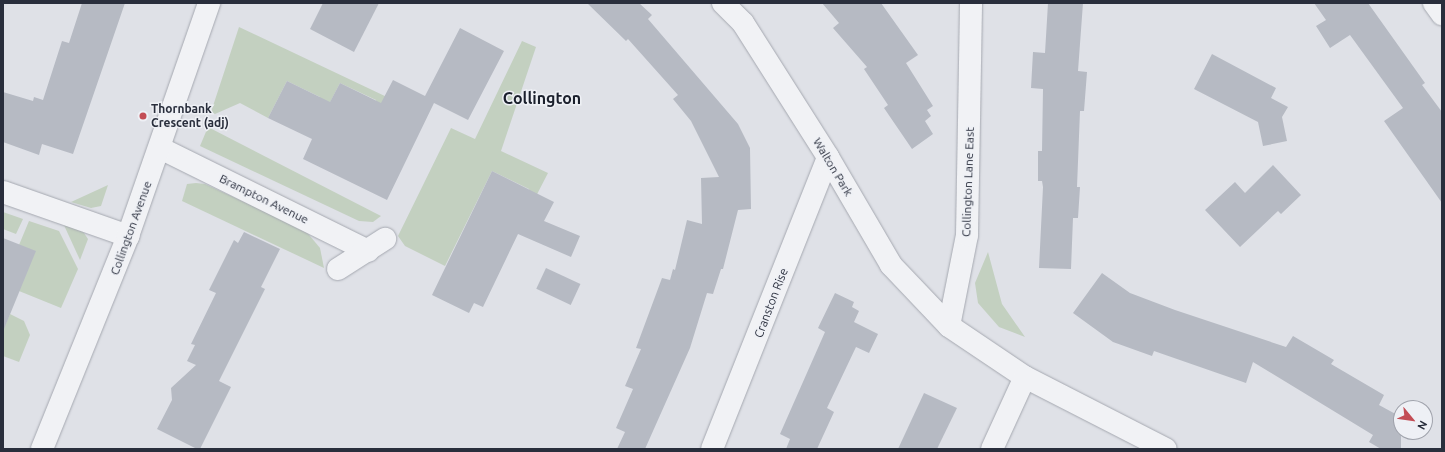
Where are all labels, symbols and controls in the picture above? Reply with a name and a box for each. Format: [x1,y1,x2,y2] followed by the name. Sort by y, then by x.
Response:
[503,88,581,108] district label: Collington
[151,102,229,130] place label: Thornbank Crescent (adj)
[138,111,148,121] marker: Thornbank Crescent (adj)
[959,127,977,237] street label: Collington Lane East
[810,135,856,199] street label: Walton Park
[217,171,311,227] street label: Brampton Avenue
[107,179,155,277] street label: Collington Avenue
[751,266,791,340] street label: Cranston Rise
[1393,400,1433,440] north arrow
[1415,419,1430,432] text: N

